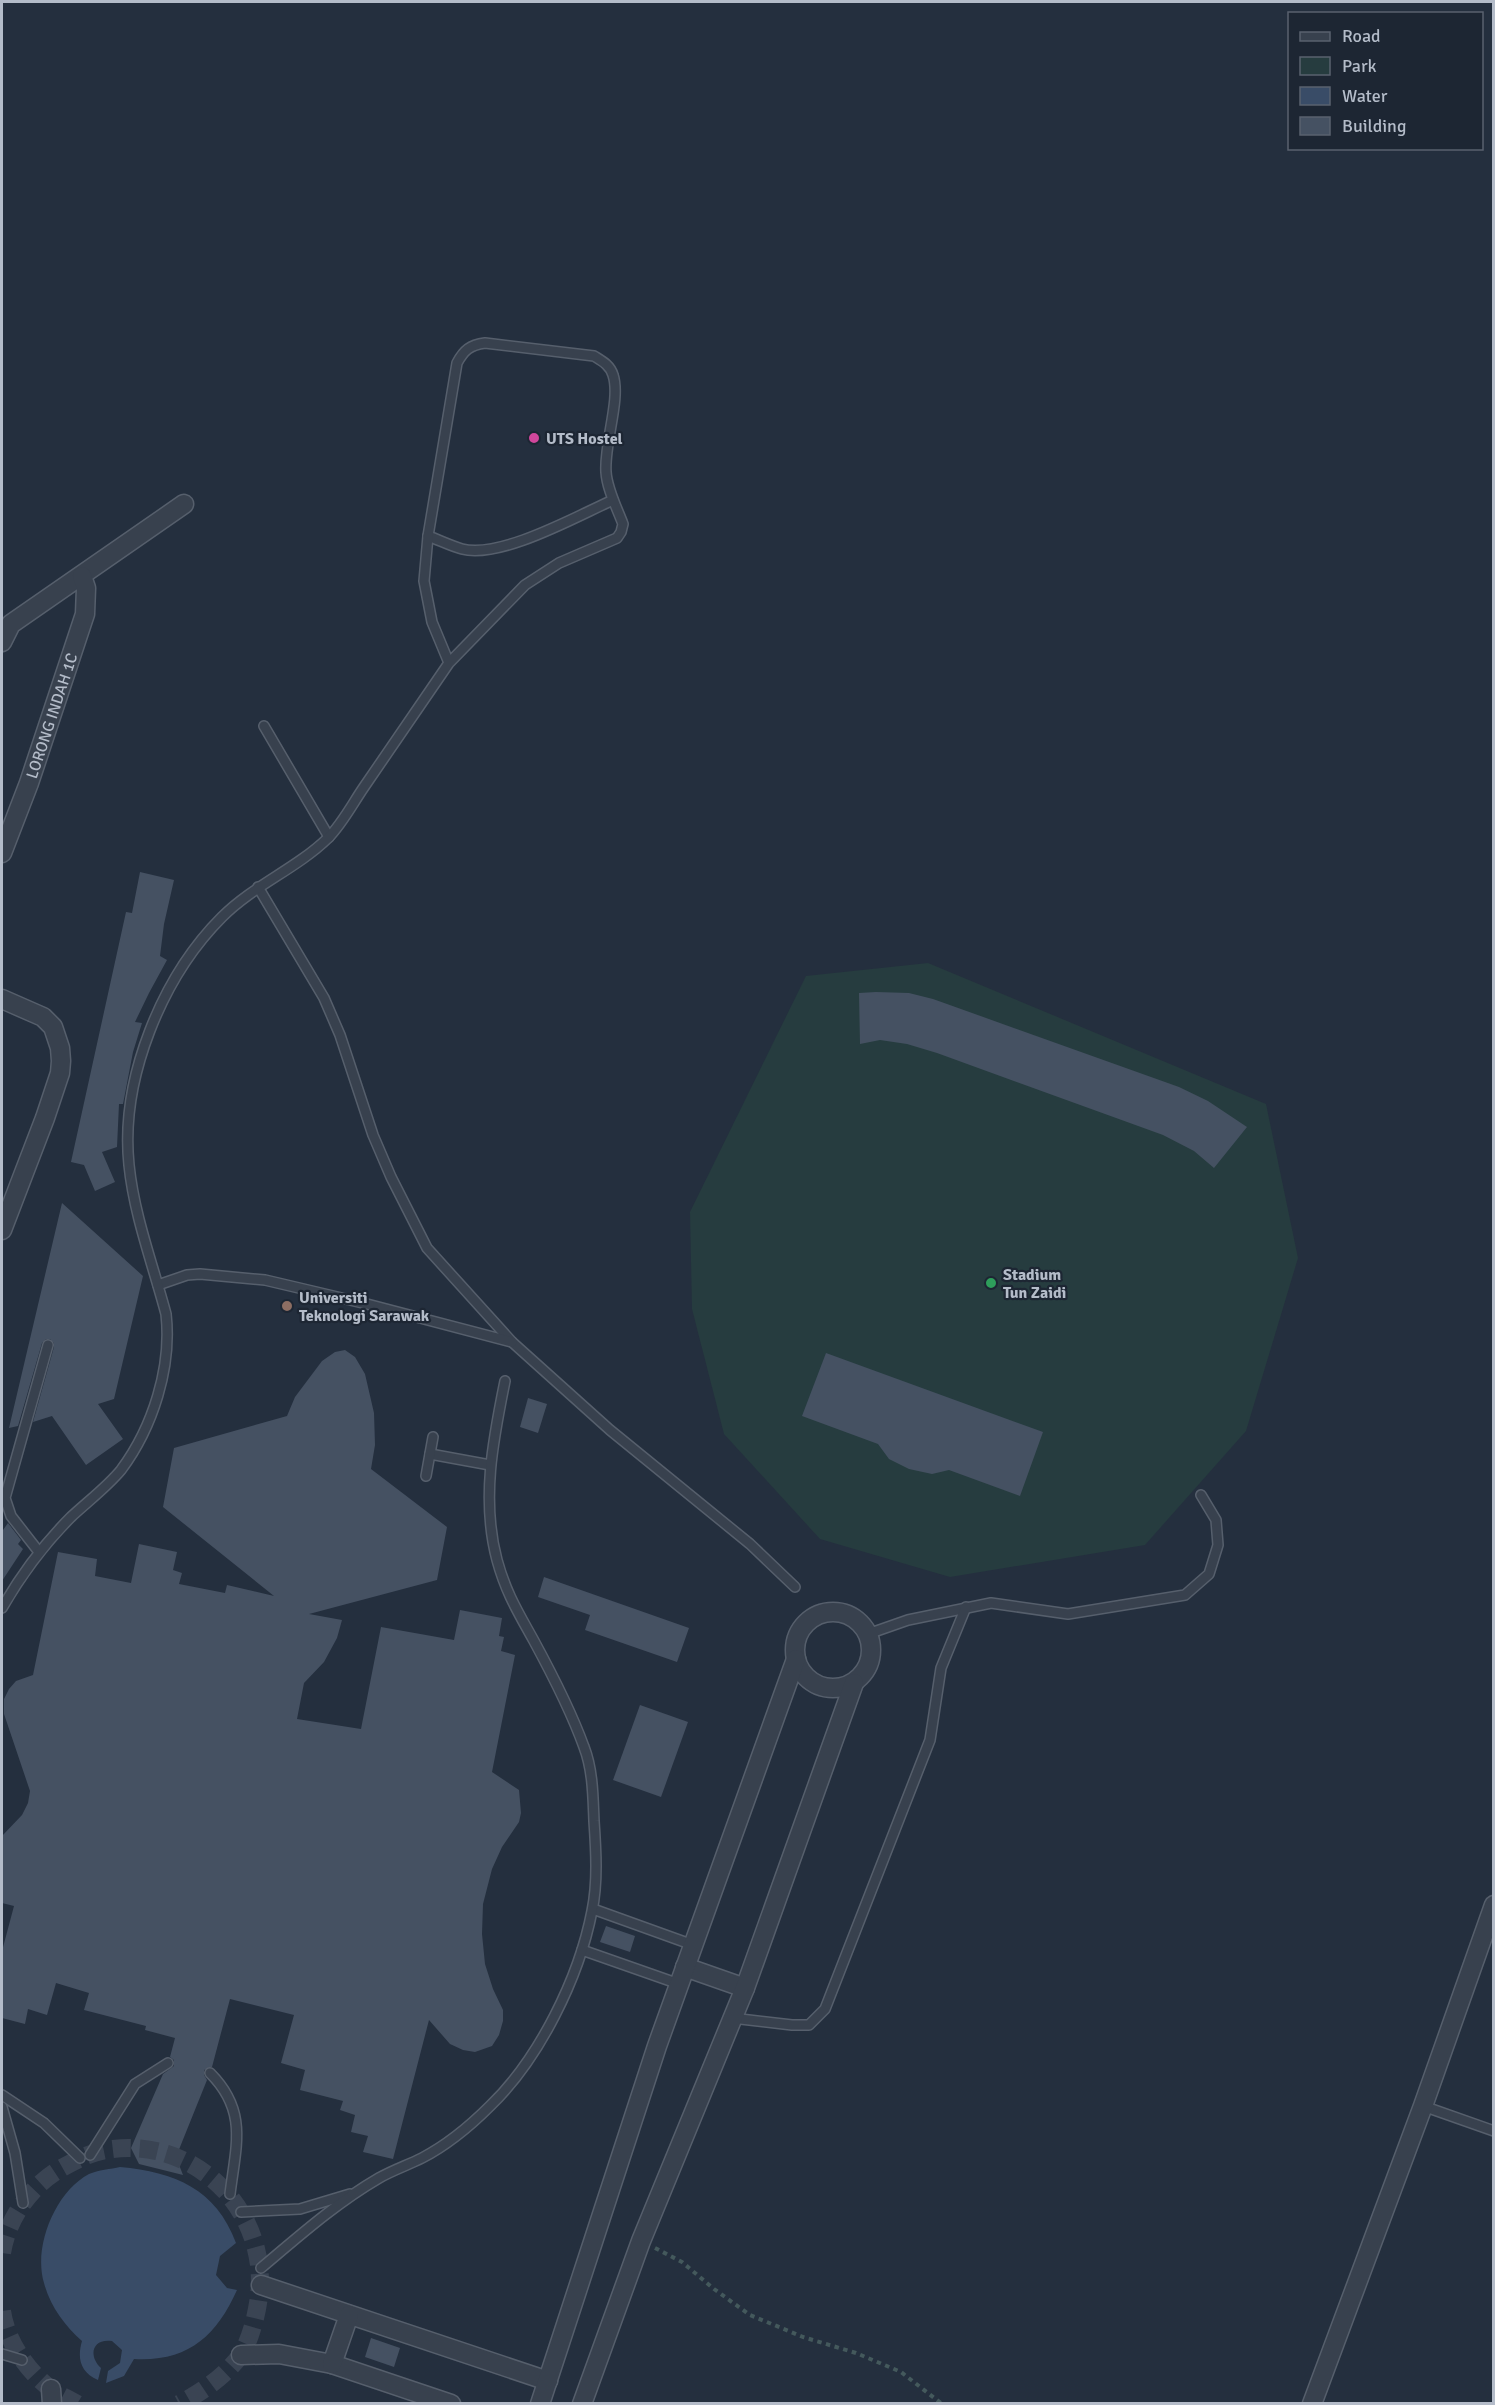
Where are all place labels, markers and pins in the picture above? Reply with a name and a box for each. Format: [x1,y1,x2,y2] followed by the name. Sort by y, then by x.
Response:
[546,429,623,449] place label: UTS Hostel
[527,431,541,445] marker: UTS Hostel
[1003,1265,1066,1303] place label: Stadium Tun Zaidi
[984,1276,998,1290] marker: Stadium Tun Zaidi
[299,1288,430,1326] place label: Universiti Teknologi Sarawak
[280,1299,294,1313] marker: Universiti Teknologi Sarawak

